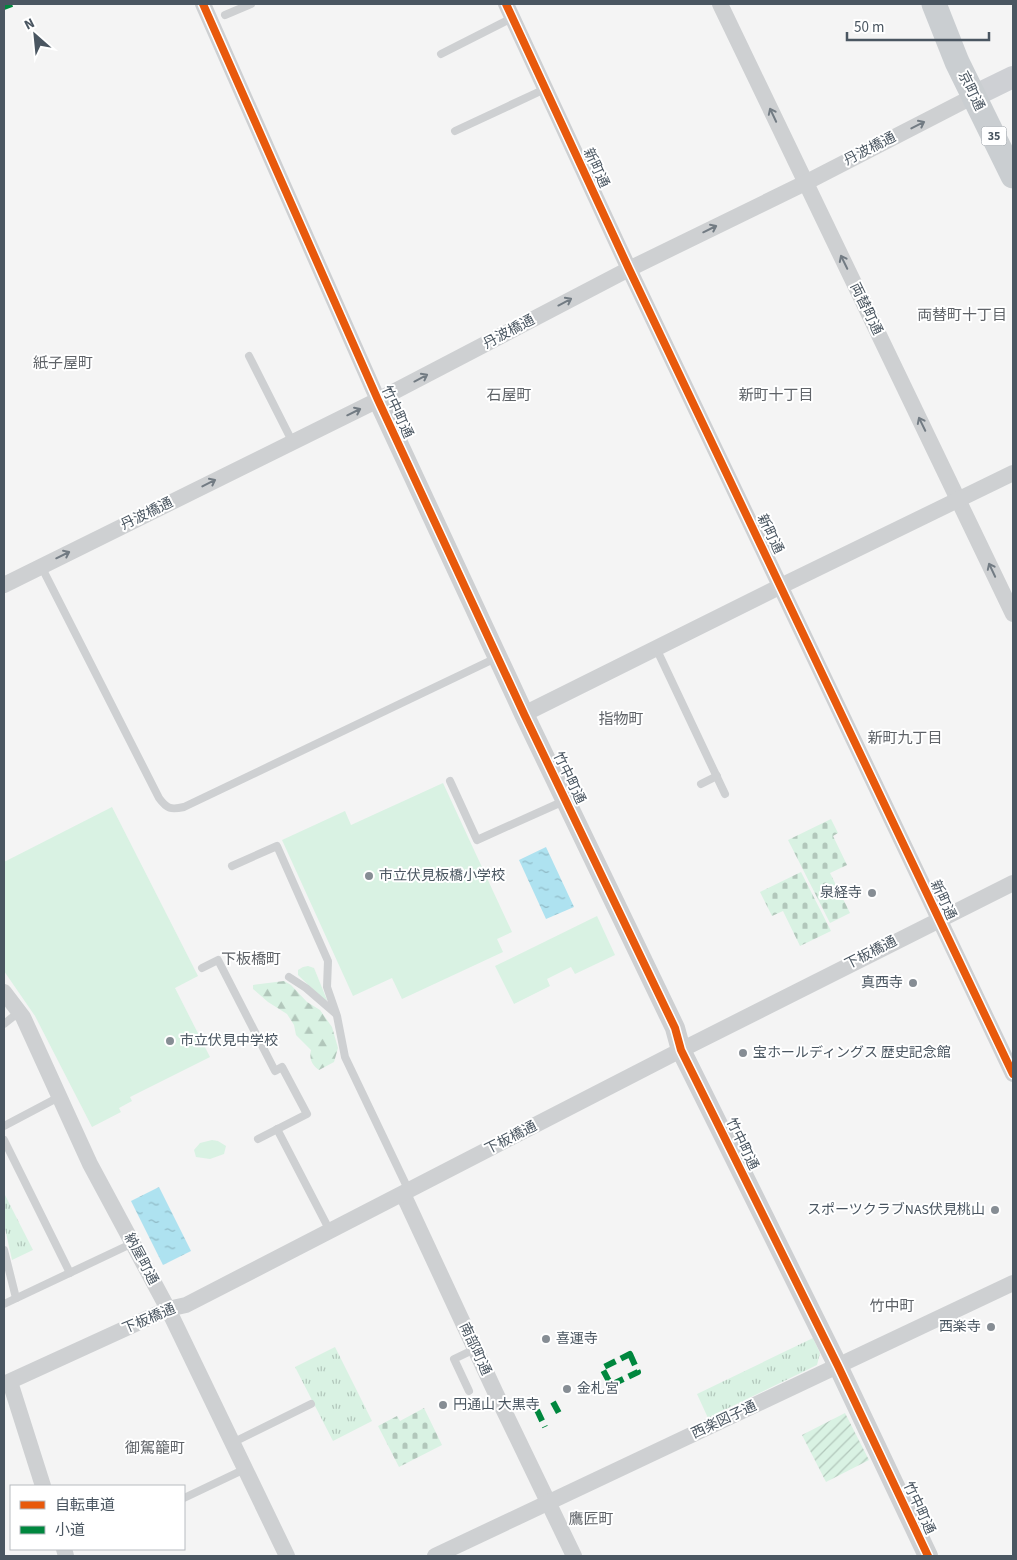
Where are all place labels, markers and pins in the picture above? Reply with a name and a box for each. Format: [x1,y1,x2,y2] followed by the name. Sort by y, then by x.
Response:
[379,866,505,886] place label: 市立伏見板橋小学校
[363,870,375,882] marker: 市立伏見板橋小学校
[820,883,862,903] place label: 泉経寺
[866,887,878,899] marker: 泉経寺
[861,973,903,993] place label: 真西寺
[907,977,919,989] marker: 真西寺
[180,1031,278,1051] place label: 市立伏見中学校
[164,1035,176,1047] marker: 市立伏見中学校
[753,1043,951,1063] place label: 宝ホールディングス 歴史記念館
[737,1047,749,1059] marker: 宝ホールディングス 歴史記念館
[807,1200,985,1220] place label: スポーツクラブNAS伏見桃山
[989,1204,1001,1216] marker: スポーツクラブNAS伏見桃山
[939,1317,981,1337] place label: 西楽寺
[985,1321,997,1333] marker: 西楽寺
[556,1329,598,1349] place label: 喜運寺
[540,1333,552,1345] marker: 喜運寺
[577,1379,619,1399] place label: 金札宮
[561,1383,573,1395] marker: 金札宮
[453,1395,540,1415] place label: 円通山 大黒寺
[437,1399,449,1411] marker: 円通山 大黒寺

